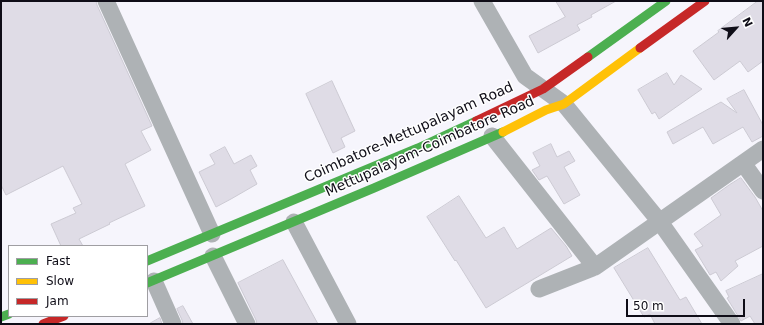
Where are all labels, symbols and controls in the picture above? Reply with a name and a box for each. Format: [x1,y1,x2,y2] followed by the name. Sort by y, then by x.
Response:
[716,8,756,48] north arrow
[739,15,755,29] text: N
[302,79,516,187] street label: Coimbatore-Mettupalayam Road
[323,93,537,201] street label: Mettupalayam-Coimbatore Road
[8,245,148,317] legend
[46,254,70,268] text: Fast
[46,274,74,288] text: Slow
[628,291,747,317] scale bar
[46,294,69,308] text: Jam
[633,299,664,313] text: 50 m

